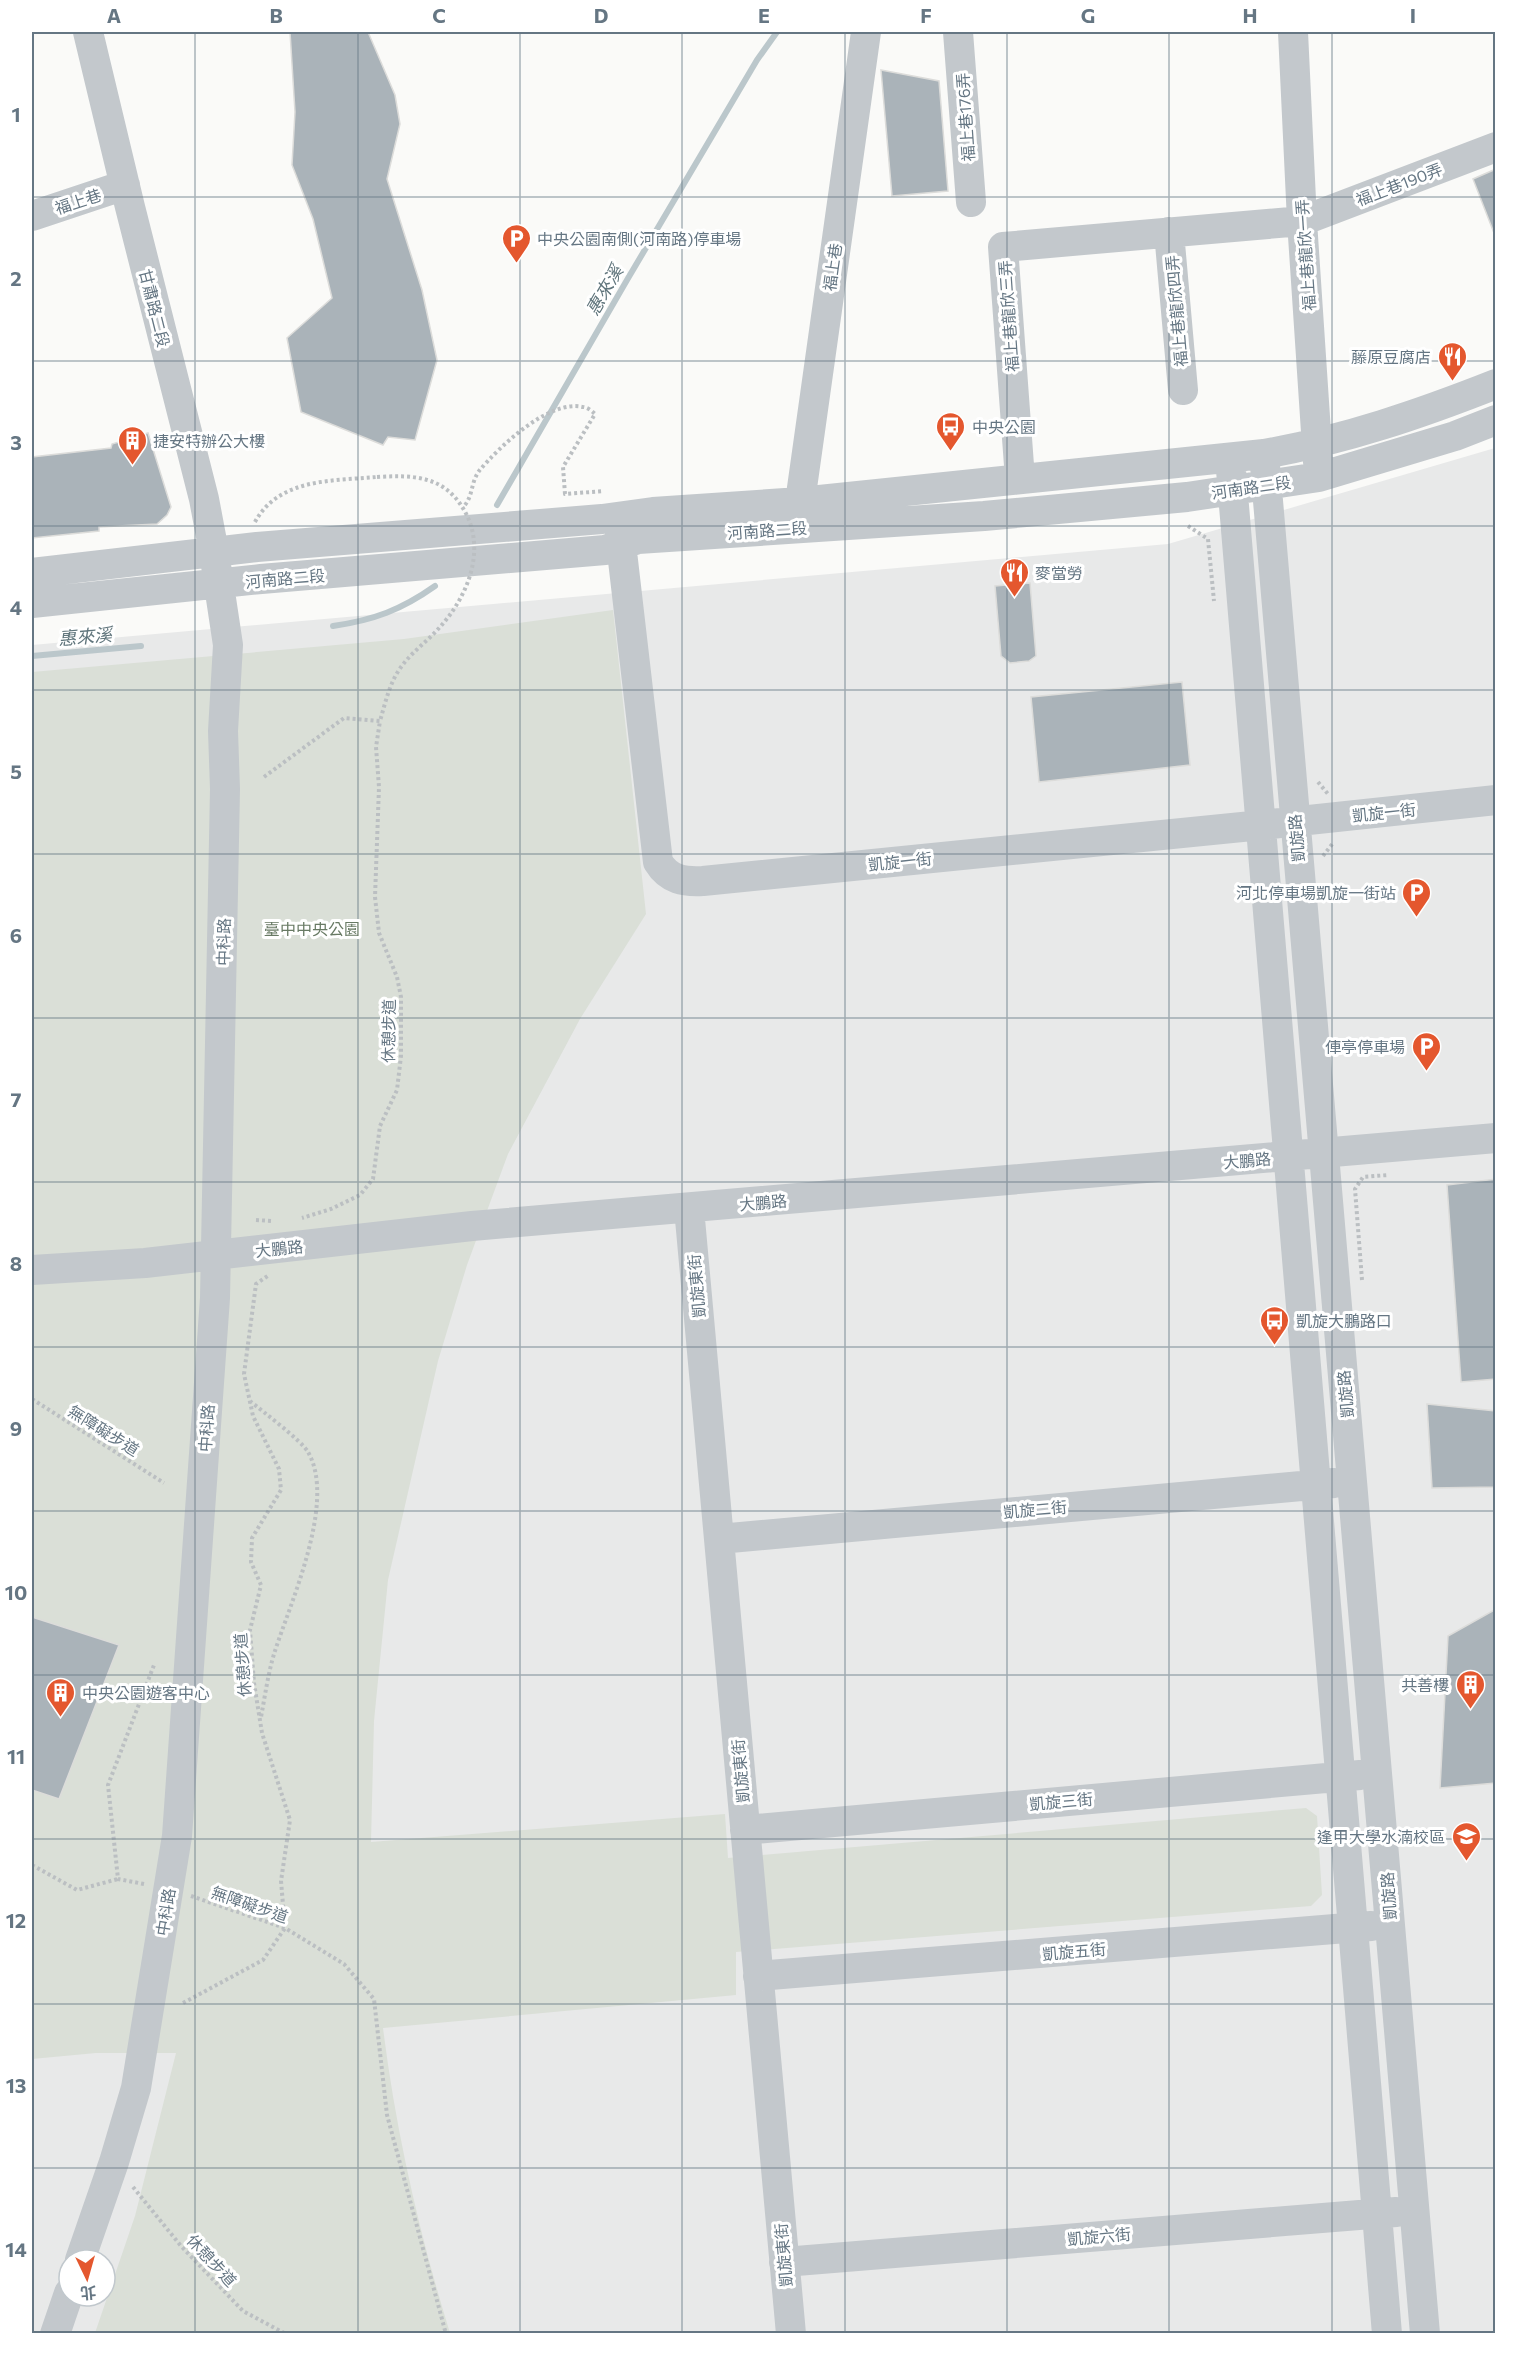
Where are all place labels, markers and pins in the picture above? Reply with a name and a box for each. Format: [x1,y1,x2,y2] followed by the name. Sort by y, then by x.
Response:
[500,222,532,264] parking icon: 中央公園南側(河南路)停車場
[537,229,741,248] place label: 中央公園南側(河南路)停車場
[1436,340,1468,382] restaurant icon: 藤原豆腐店
[1351,347,1431,366] place label: 藤原豆腐店
[935,410,967,452] bus stop icon: 中央公園
[972,417,1036,436] place label: 中央公園
[116,424,148,466] building icon: 捷安特辦公大樓
[153,431,265,450] place label: 捷安特辦公大樓
[998,556,1030,598] restaurant icon: 麥當勞
[1035,563,1083,582] place label: 麥當勞
[1401,876,1433,918] parking icon: 河北停車場凱旋一街站
[1236,883,1396,902] place label: 河北停車場凱旋一街站
[1410,1030,1442,1072] parking icon: 俥亭停車場
[1325,1037,1405,1056] place label: 俥亭停車場
[1259,1304,1291,1346] bus stop icon: 凱旋大鵬路口
[1296,1311,1392,1330] place label: 凱旋大鵬路口
[1454,1668,1486,1710] building icon: 共善樓
[1401,1675,1449,1694] place label: 共善樓
[45,1676,77,1718] building icon: 中央公園遊客中心
[82,1683,210,1702] place label: 中央公園遊客中心
[1450,1820,1482,1862] school or university icon: 逢甲大學水湳校區
[1317,1827,1445,1846] place label: 逢甲大學水湳校區

